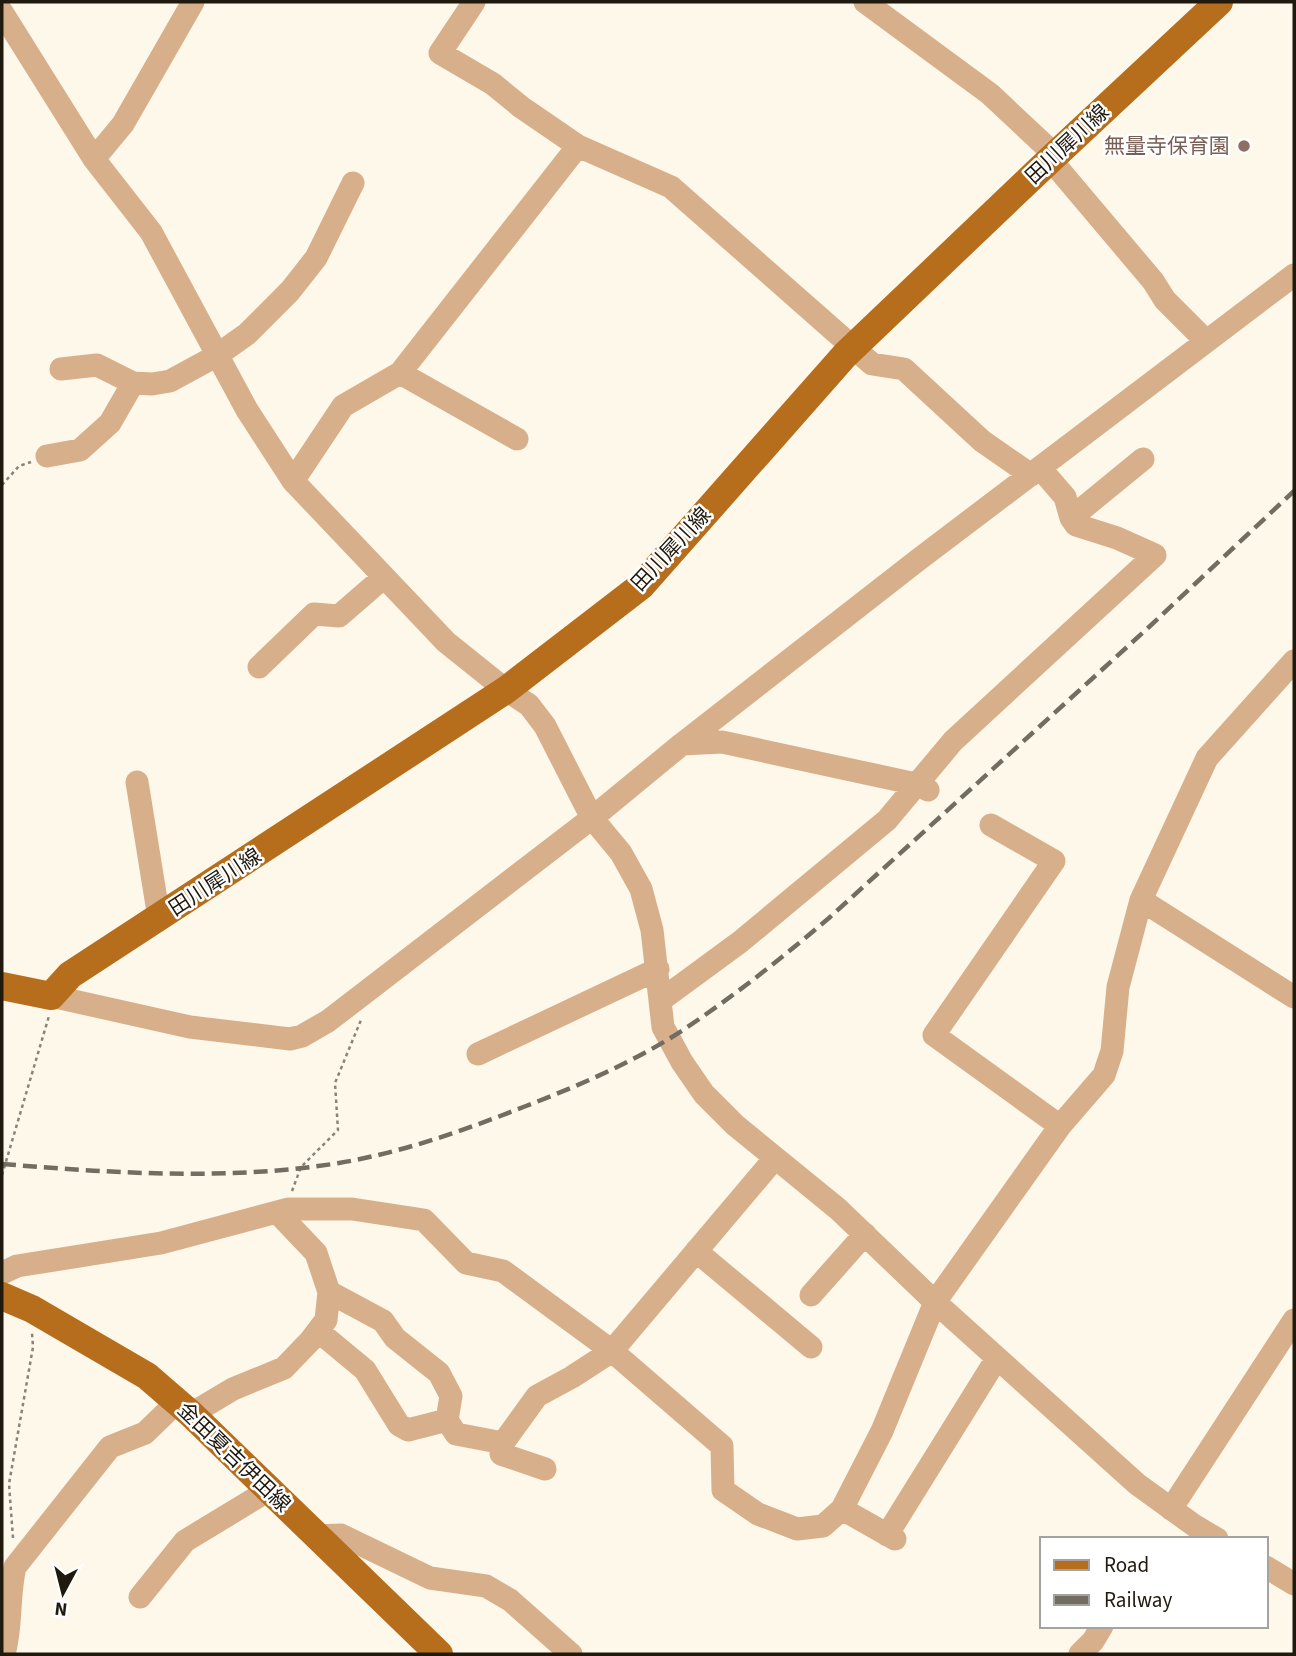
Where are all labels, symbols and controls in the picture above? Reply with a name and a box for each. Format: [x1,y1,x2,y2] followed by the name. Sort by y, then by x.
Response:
[1018,97,1116,191] street label: 田川犀川線
[1104,131,1230,161] place label: 無量寺保育園
[1236,138,1252,154] marker: 無量寺保育園
[624,500,718,598] street label: 田川犀川線
[163,841,267,923] street label: 田川犀川線
[171,1395,297,1519] street label: 金田夏吉伊田線
[1040,1537,1268,1628] legend
[1104,1550,1149,1580] text: Road
[28,1558,98,1628] north arrow
[1104,1585,1172,1615] text: Railway
[53,1594,69,1623] text: N

